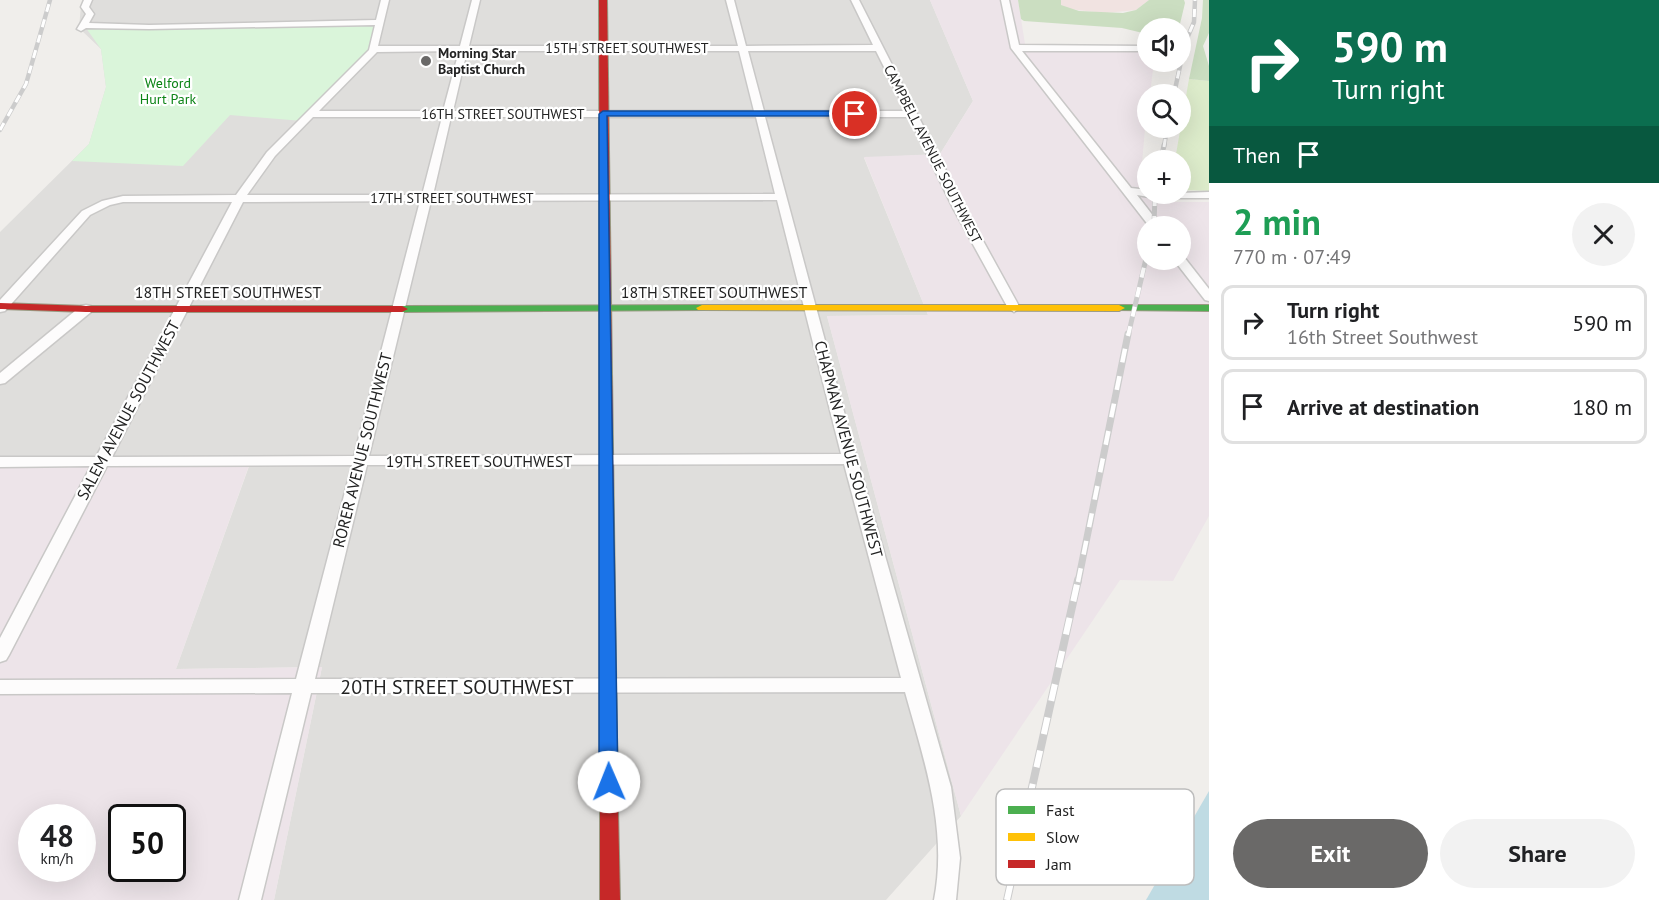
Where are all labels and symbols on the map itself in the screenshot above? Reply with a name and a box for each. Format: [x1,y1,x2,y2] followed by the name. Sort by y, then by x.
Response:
[545,39,709,57] street label: 15TH STREET SOUTHWEST
[438,44,525,78] place label: Morning Star Baptist Church
[419,54,433,68] marker: Morning Star Baptist Church
[880,62,986,246] street label: CAMPBELL AVENUE SOUTHWEST
[140,74,196,108] park label: Welford Hurt Park
[829,88,880,139] pin
[421,105,585,123] street label: 16TH STREET SOUTHWEST
[370,189,534,207] street label: 17TH STREET SOUTHWEST
[135,282,321,302] street label: 18TH STREET SOUTHWEST
[621,282,807,302] street label: 18TH STREET SOUTHWEST
[72,317,184,503] street label: SALEM AVENUE SOUTHWEST
[810,338,888,560] street label: CHAPMAN AVENUE SOUTHWEST
[328,350,396,550] street label: RORER AVENUE SOUTHWEST
[386,451,572,471] street label: 19TH STREET SOUTHWEST
[340,674,574,700] street label: 20TH STREET SOUTHWEST
[577,750,641,814] position arrow
[996,789,1194,885] legend
[1046,800,1075,820] text: Fast
[108,804,186,882] speed limit sign: 50
[1046,827,1080,847] text: Slow
[1045,854,1072,874] text: Jam

